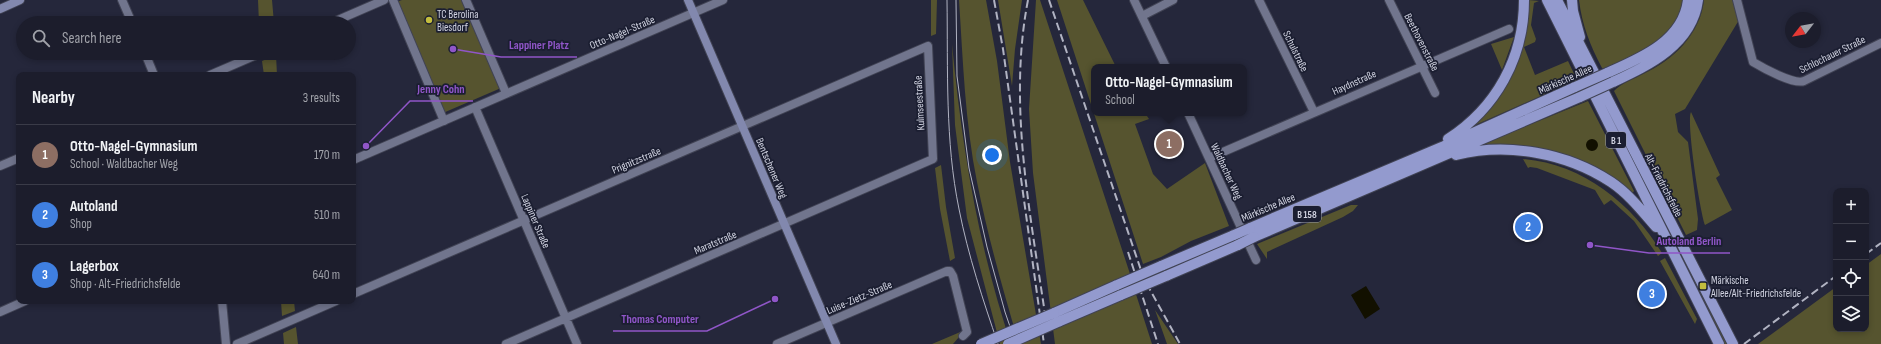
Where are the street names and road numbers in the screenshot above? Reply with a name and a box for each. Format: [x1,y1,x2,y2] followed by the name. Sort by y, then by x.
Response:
[1401,11,1442,73] street label: Beethovenstraße
[588,13,657,52] street label: Otto-Nagel-Straße
[1280,29,1311,74] street label: Schulstraße
[1797,33,1867,76] street label: Schlochauer Straße
[1536,62,1594,97] street label: Märkische Allee
[1330,67,1378,98] street label: Haydnstraße
[912,75,927,131] street label: Kulmseestraße
[1606,132,1626,148] road number: B 1
[753,136,790,201] street label: Bentschener Weg
[1208,141,1246,202] street label: Waldbacher Weg
[610,144,663,177] street label: Prignitzstraße
[1642,150,1685,219] street label: Alt-Friedrichsfelde
[1239,190,1297,225] street label: Märkische Allee
[518,192,553,250] street label: Lappiner Straße
[1293,206,1321,222] road number: B 158
[692,228,738,257] street label: Maratstraße
[825,278,894,317] street label: Luise-Zietz-Straße

